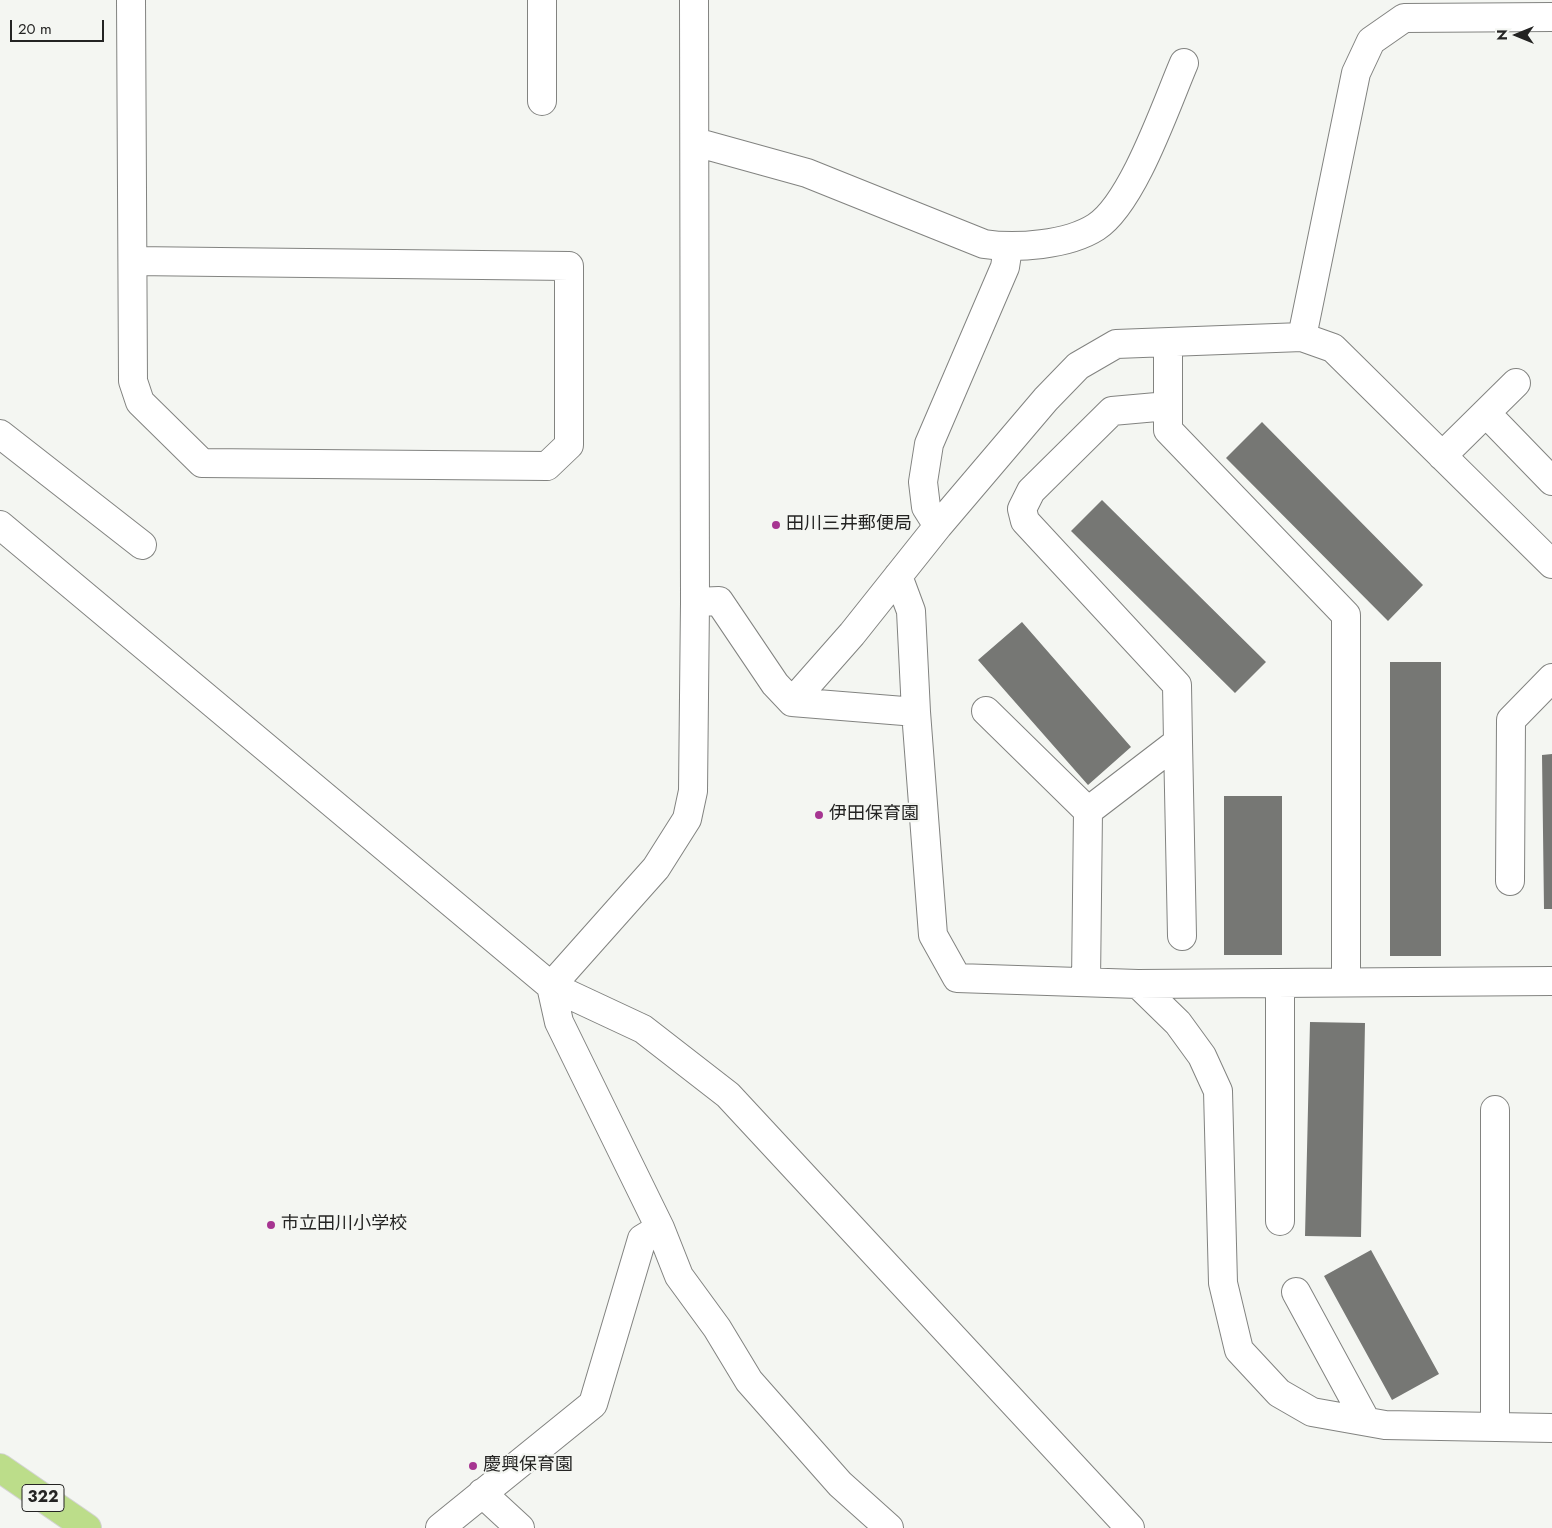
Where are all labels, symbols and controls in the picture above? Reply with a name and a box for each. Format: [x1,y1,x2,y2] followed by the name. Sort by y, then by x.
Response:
[12,10,106,42] scale bar
[1492,10,1542,60] north arrow
[18,18,52,40] text: 20 m
[1492,29,1512,41] text: N
[786,514,912,536] place label: 田川三井郵便局
[770,519,782,531] marker: 田川三井郵便局
[829,804,919,826] place label: 伊田保育園
[813,809,825,821] marker: 伊田保育園
[281,1214,407,1236] place label: 市立田川小学校
[265,1219,277,1231] marker: 市立田川小学校
[483,1455,573,1477] place label: 慶興保育園
[467,1460,479,1472] marker: 慶興保育園
[22,1485,64,1512] road number: 322

